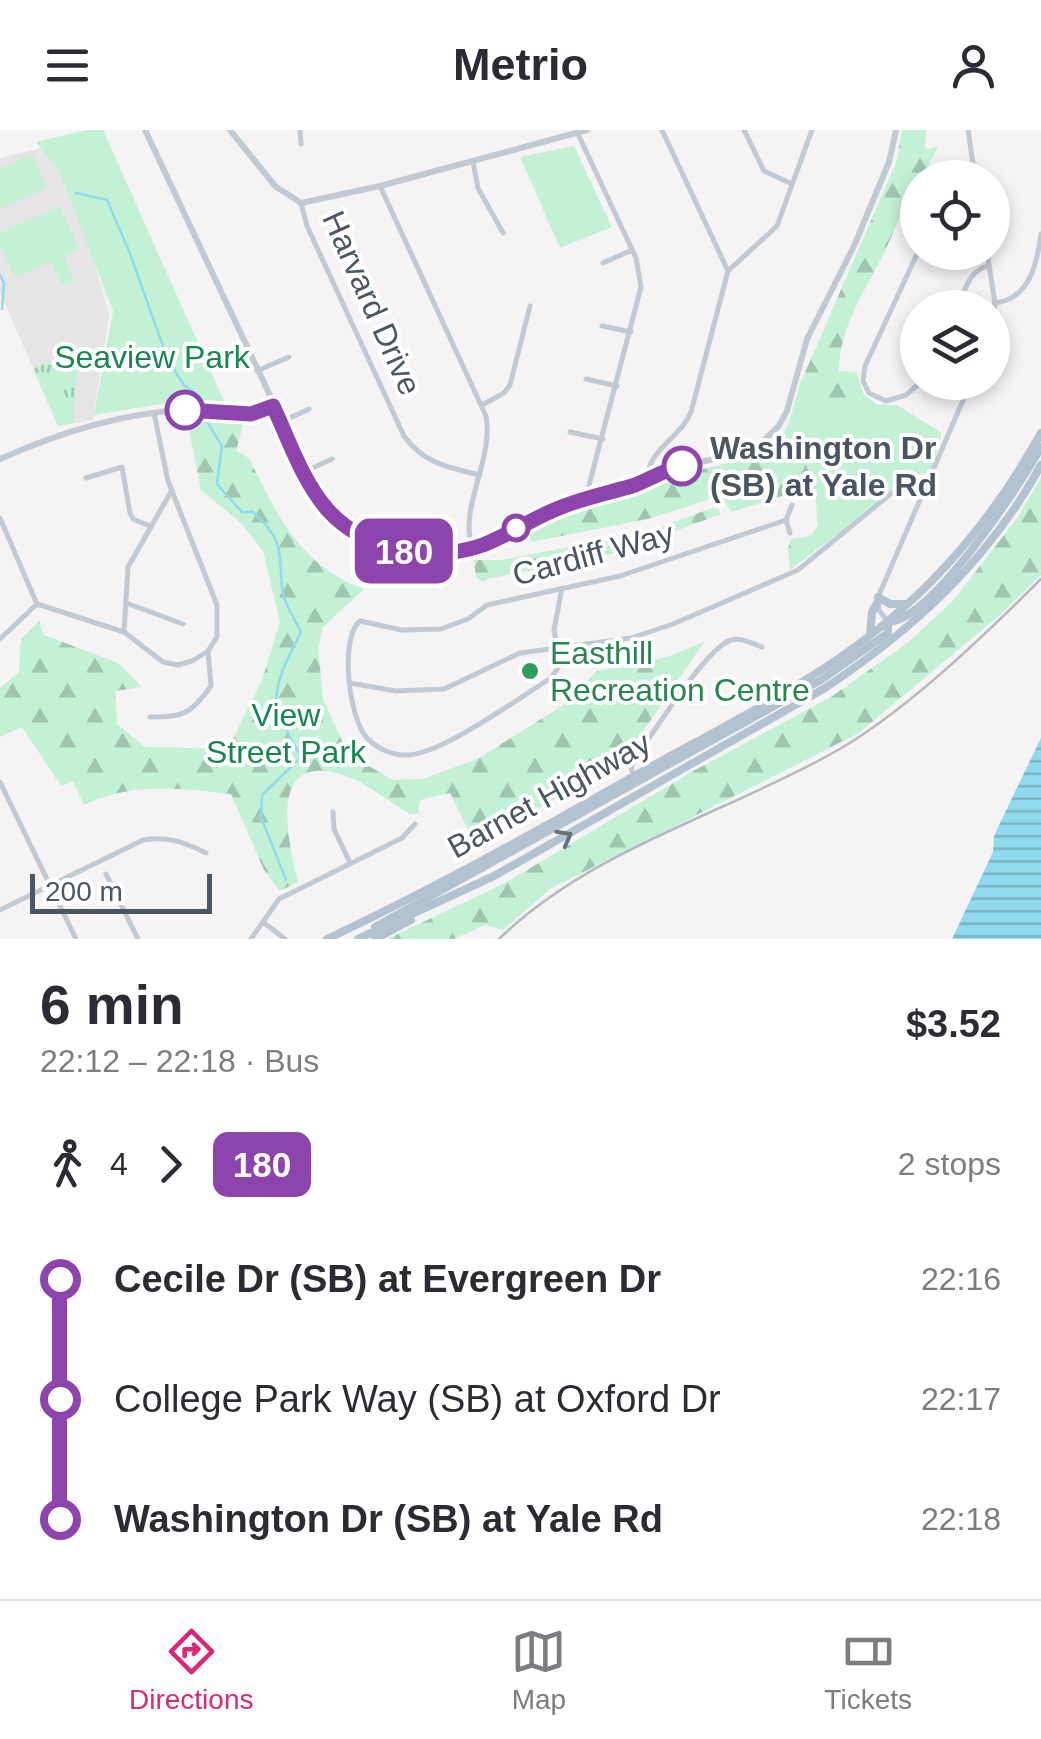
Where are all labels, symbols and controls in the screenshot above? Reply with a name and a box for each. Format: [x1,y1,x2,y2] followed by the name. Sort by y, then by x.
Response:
[40,38,95,93] icon: menu
[946,38,1001,93] icon: person
[453,39,588,90] text: Metrio
[900,160,1010,400] map controls
[900,160,1010,270] button: locate
[315,206,429,400] street label: Harvard Drive
[900,290,1010,400] button: layers
[54,339,251,375] park label: Seaview Park
[166,391,204,429] unlabelled marker
[710,430,937,503] place label: Washington Dr (SB) at Yale Rd
[663,447,701,485] marker: Washington Dr (SB) at Yale Rd
[503,515,529,541] unlabelled marker
[508,515,678,593] street label: Cardiff Way
[346,518,462,584] line badge: 180
[375,532,433,571] text: 180
[550,635,810,708] place label: Easthill Recreation Centre
[519,660,541,682] marker: Easthill Recreation Centre
[206,697,367,770] park label: View Street Park
[441,724,657,866] street label: Barnet Highway
[554,829,572,849] one-way arrow
[30,869,212,914] scale bar
[45,876,123,907] text: 200 m
[40,974,184,1036] text: 6 min
[906,1003,1001,1045] text: $3.52
[40,1043,319,1079] text: 22:12 – 22:18 · Bus
[40,1137,95,1192] icon: walk
[143,1137,198,1192] icon: forward
[233,1145,291,1184] text: 180
[110,1146,128,1182] text: 4
[898,1146,1001,1182] text: 2 stops
[114,1258,661,1300] text: Cecile Dr (SB) at Evergreen Dr
[921,1261,1001,1297] text: 22:16
[114,1378,721,1420] text: College Park Way (SB) at Oxford Dr
[921,1381,1001,1417] text: 22:17
[114,1498,663,1540] text: Washington Dr (SB) at Yale Rd
[921,1501,1001,1537] text: 22:18
[129,1624,253,1716] tab: Directions
[511,1624,566,1716] tab: Map
[824,1624,912,1716] tab: Tickets

